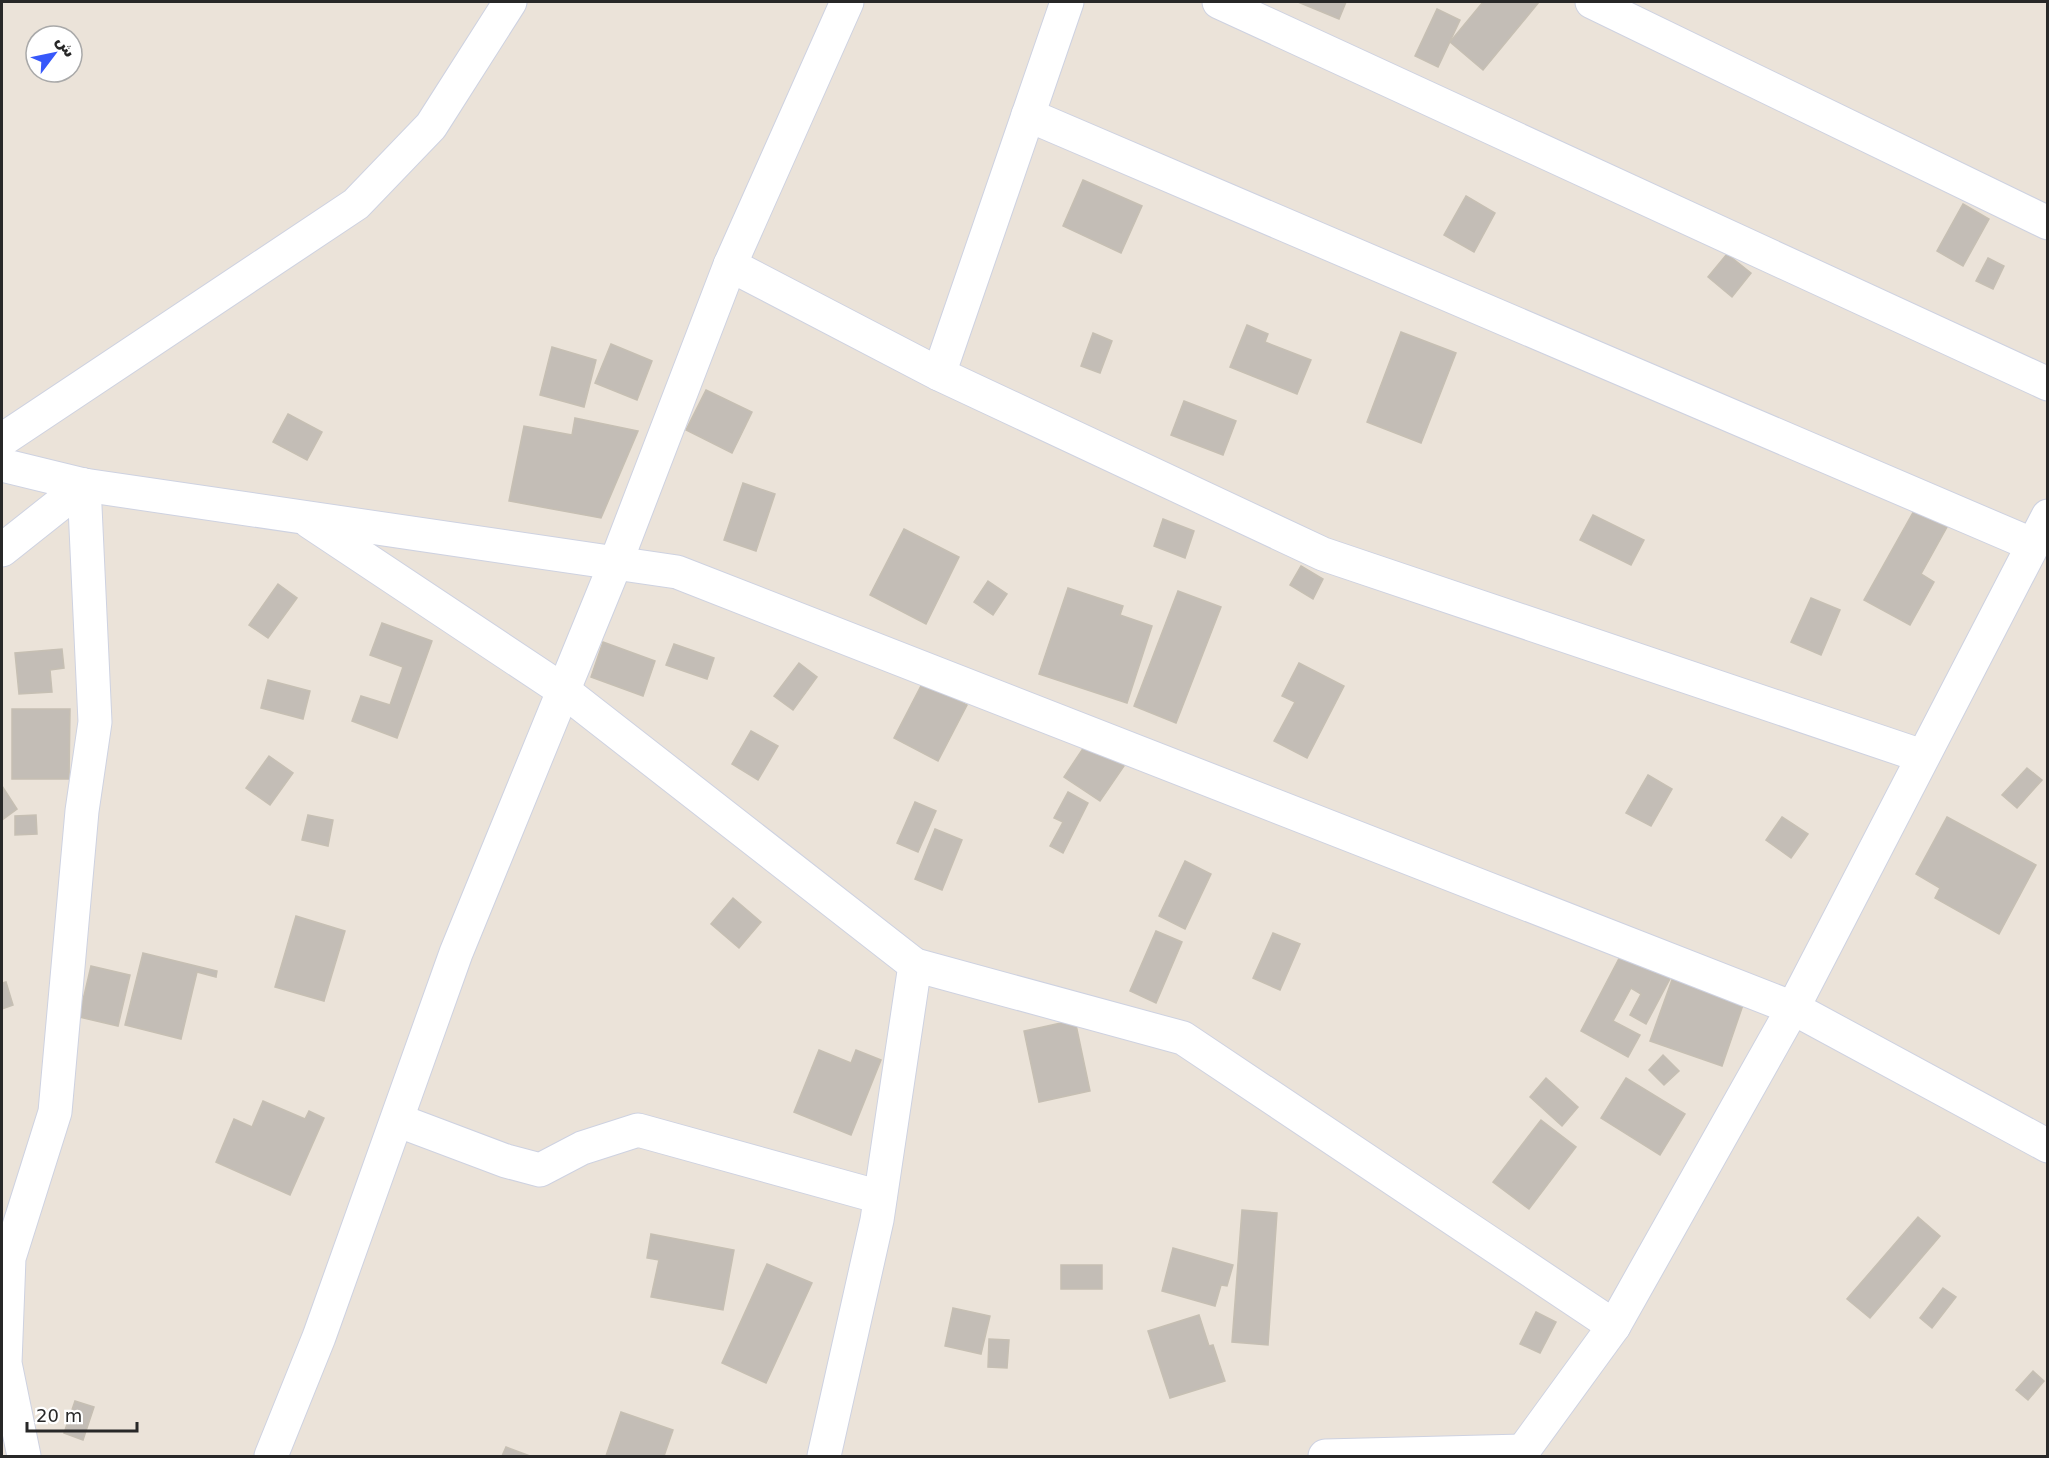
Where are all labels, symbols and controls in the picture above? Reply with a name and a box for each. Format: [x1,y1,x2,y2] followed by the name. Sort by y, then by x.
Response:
[24,24,84,84] north arrow
[52,32,80,61] text: ش
[27,1395,136,1433] scale bar
[36,1405,82,1426] text: 20 m

